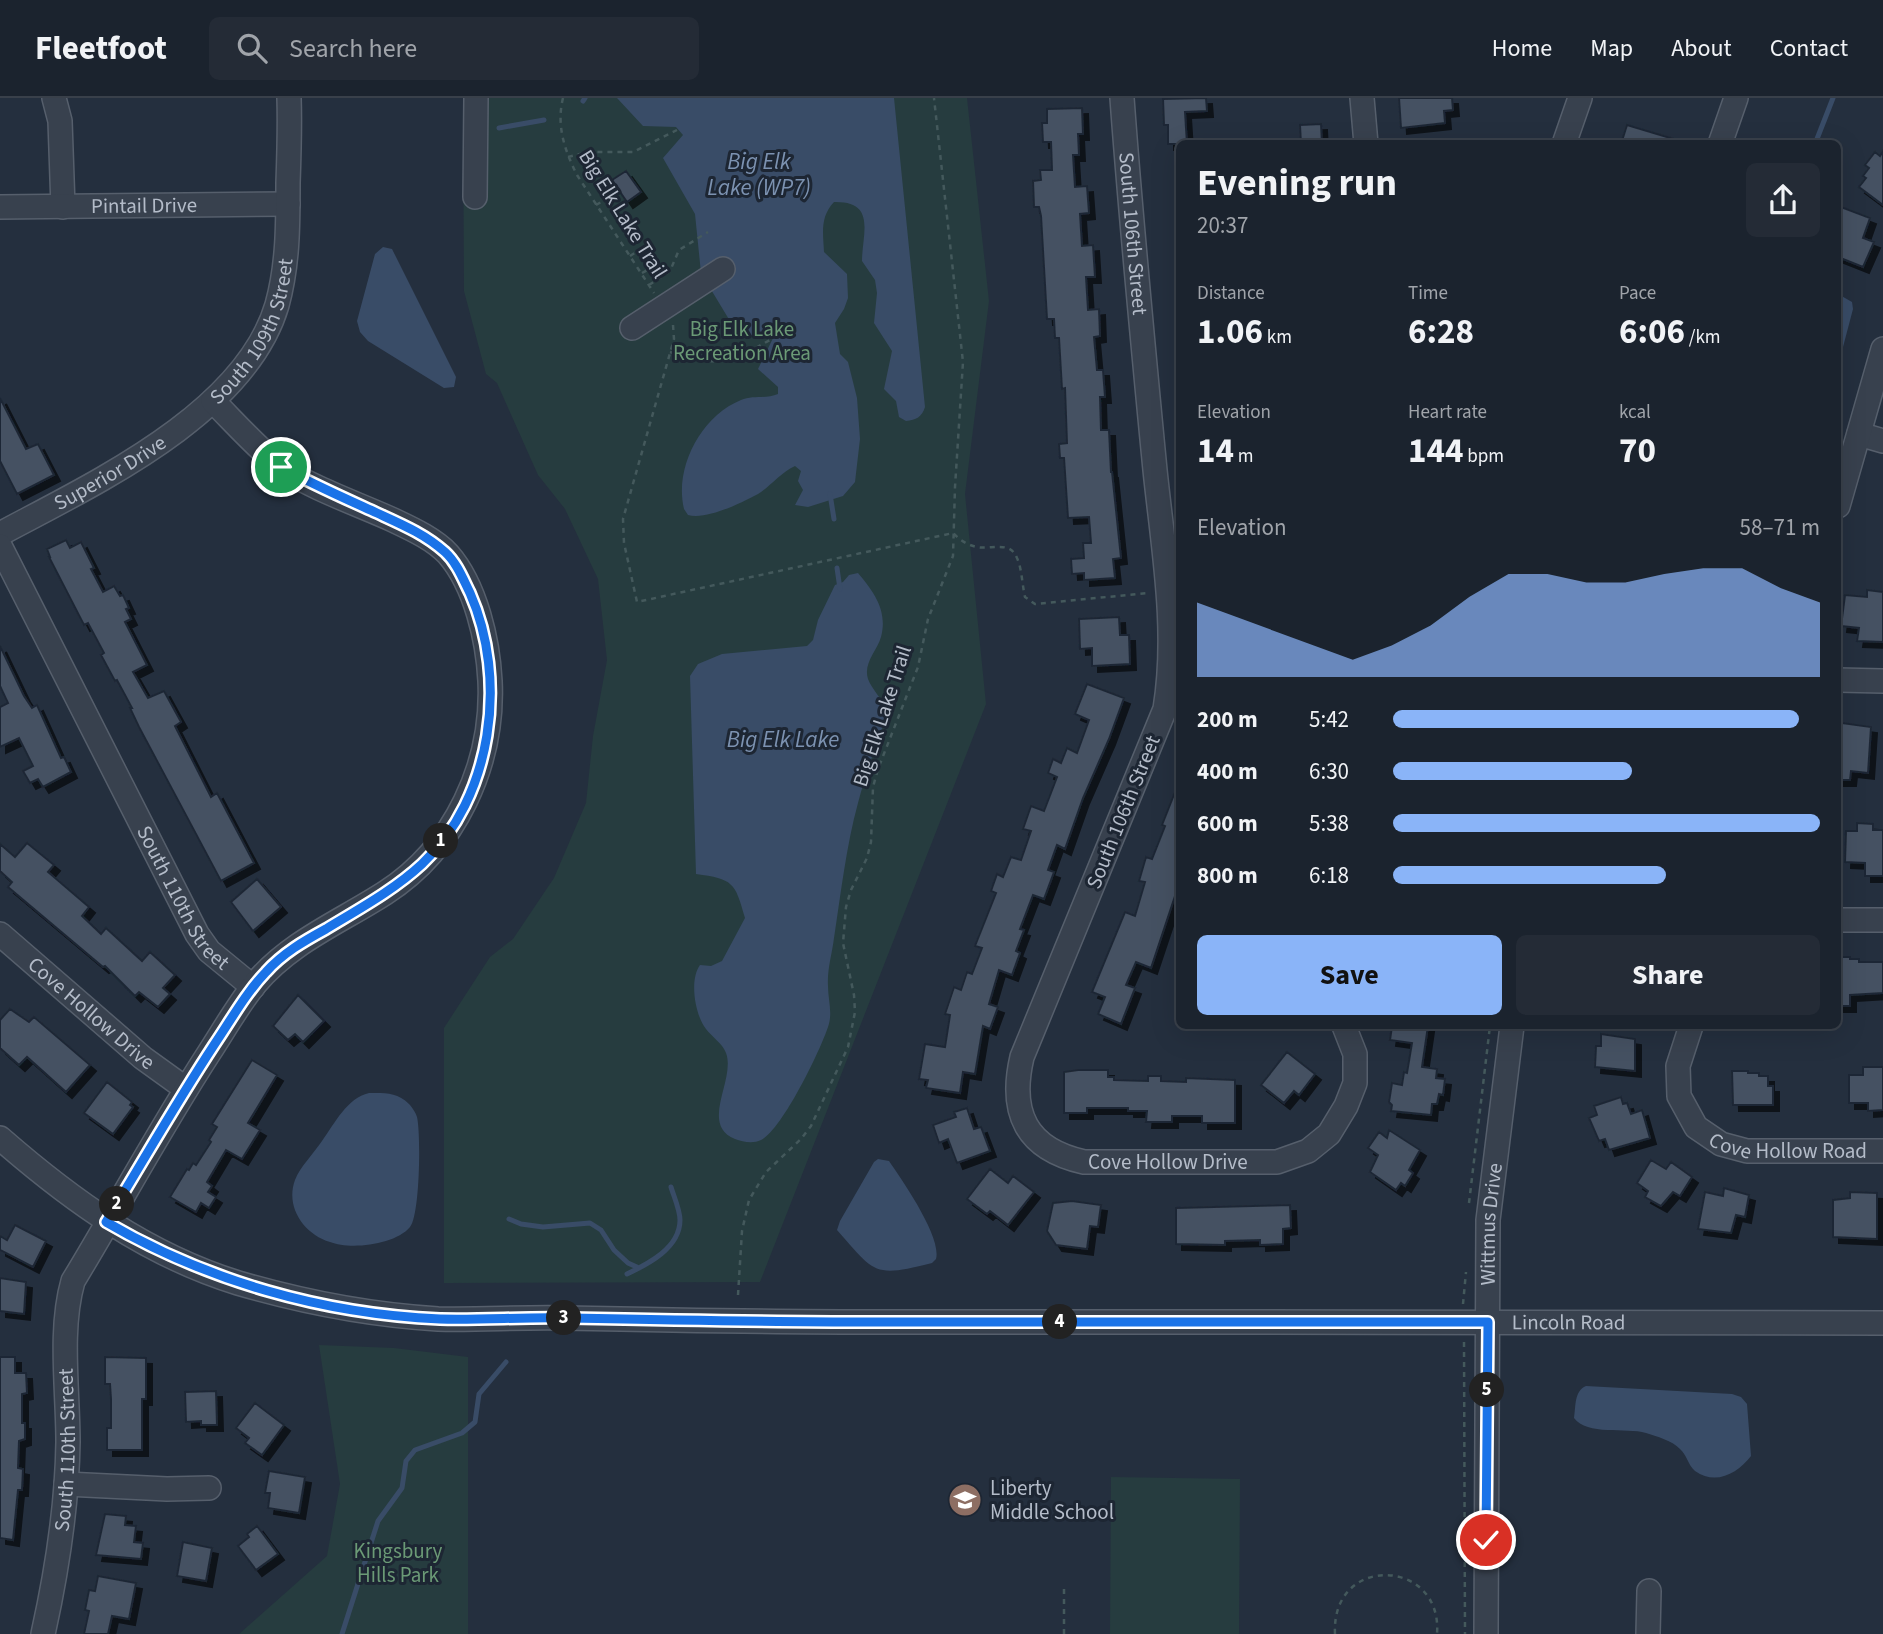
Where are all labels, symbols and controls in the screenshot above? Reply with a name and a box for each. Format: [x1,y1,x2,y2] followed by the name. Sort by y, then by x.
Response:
[209,17,699,80] search box
[35,25,167,72] text: Fleetfoot
[233,29,271,67] icon: search
[289,30,417,67] text: Search here
[1492,31,1552,66] text: Home
[1590,31,1633,66] text: Map
[1671,31,1732,66] text: About
[1770,31,1848,66] text: Contact
[571,144,675,284] street label: Big Elk Lake Trail
[707,145,811,204] water label: Big Elk Lake (WP7)
[1111,151,1155,316] street label: South 106th Street
[1197,156,1397,210] text: Evening run
[1746,163,1820,237] button: share
[91,190,197,221] street label: Pintail Drive
[1197,209,1248,242] text: 20:37
[203,257,300,411] street label: South 109th Street
[1197,280,1265,307] text: Distance
[1408,280,1448,307] text: Time
[1619,280,1656,307] text: Pace
[1197,307,1263,357] text: 1.06
[1408,307,1474,357] text: 6:28
[1619,307,1685,357] text: 6:06
[673,314,811,368] park label: Big Elk Lake Recreation Area
[1263,324,1292,351] text: km
[1685,324,1721,351] text: /km
[1197,399,1271,426] text: Elevation
[1408,399,1487,426] text: Heart rate
[1619,399,1651,426] text: kcal
[1197,426,1234,476] text: 14
[1408,426,1463,476] text: 144
[1619,426,1656,476] text: 70
[48,428,172,518] street label: Superior Drive
[251,437,311,497] pin
[1234,443,1254,470] text: m
[1463,443,1504,470] text: bpm
[262,448,300,486] icon: arrive
[1197,511,1287,544] text: Elevation
[1740,511,1820,544] text: 58–71 m
[845,641,919,791] street label: Big Elk Lake Trail
[1197,703,1258,736] text: 200 m
[1309,703,1349,736] text: 5:42
[727,723,839,756] water label: Big Elk Lake
[1078,731,1168,893] street label: South 106th Street
[1197,755,1258,788] text: 400 m
[1309,755,1349,788] text: 6:30
[1197,807,1258,840] text: 600 m
[1309,807,1349,840] text: 5:38
[129,820,236,977] street label: South 110th Street
[424,824,458,858] pin: 1
[435,827,446,854] text: 1
[1197,859,1258,892] text: 800 m
[1309,859,1349,892] text: 6:18
[1197,935,1502,1015] button: Save
[1516,935,1820,1015] button: Share
[21,950,161,1077] street label: Cove Hollow Drive
[1702,1125,1867,1167] street label: Cove Hollow Road
[1088,1147,1248,1177] street label: Cove Hollow Drive
[1473,1161,1510,1286] street label: Wittmus Drive
[100,1186,134,1222] pin: 2
[111,1190,122,1217] text: 2
[546,1300,582,1336] pin: 3
[558,1304,569,1331] text: 3
[1042,1304,1078,1340] pin: 4
[1512,1307,1625,1337] street label: Lincoln Road
[1054,1308,1065,1335] text: 4
[46,1368,83,1533] street label: South 110th Street
[1470,1372,1504,1408] pin: 5
[1481,1376,1492,1403] text: 5
[990,1473,1114,1527] place label: Liberty Middle School
[946,1481,984,1519] school or university icon: Liberty Middle School
[1456,1510,1516,1570] pin
[1467,1521,1505,1559] icon: check
[354,1536,443,1590] park label: Kingsbury Hills Park

